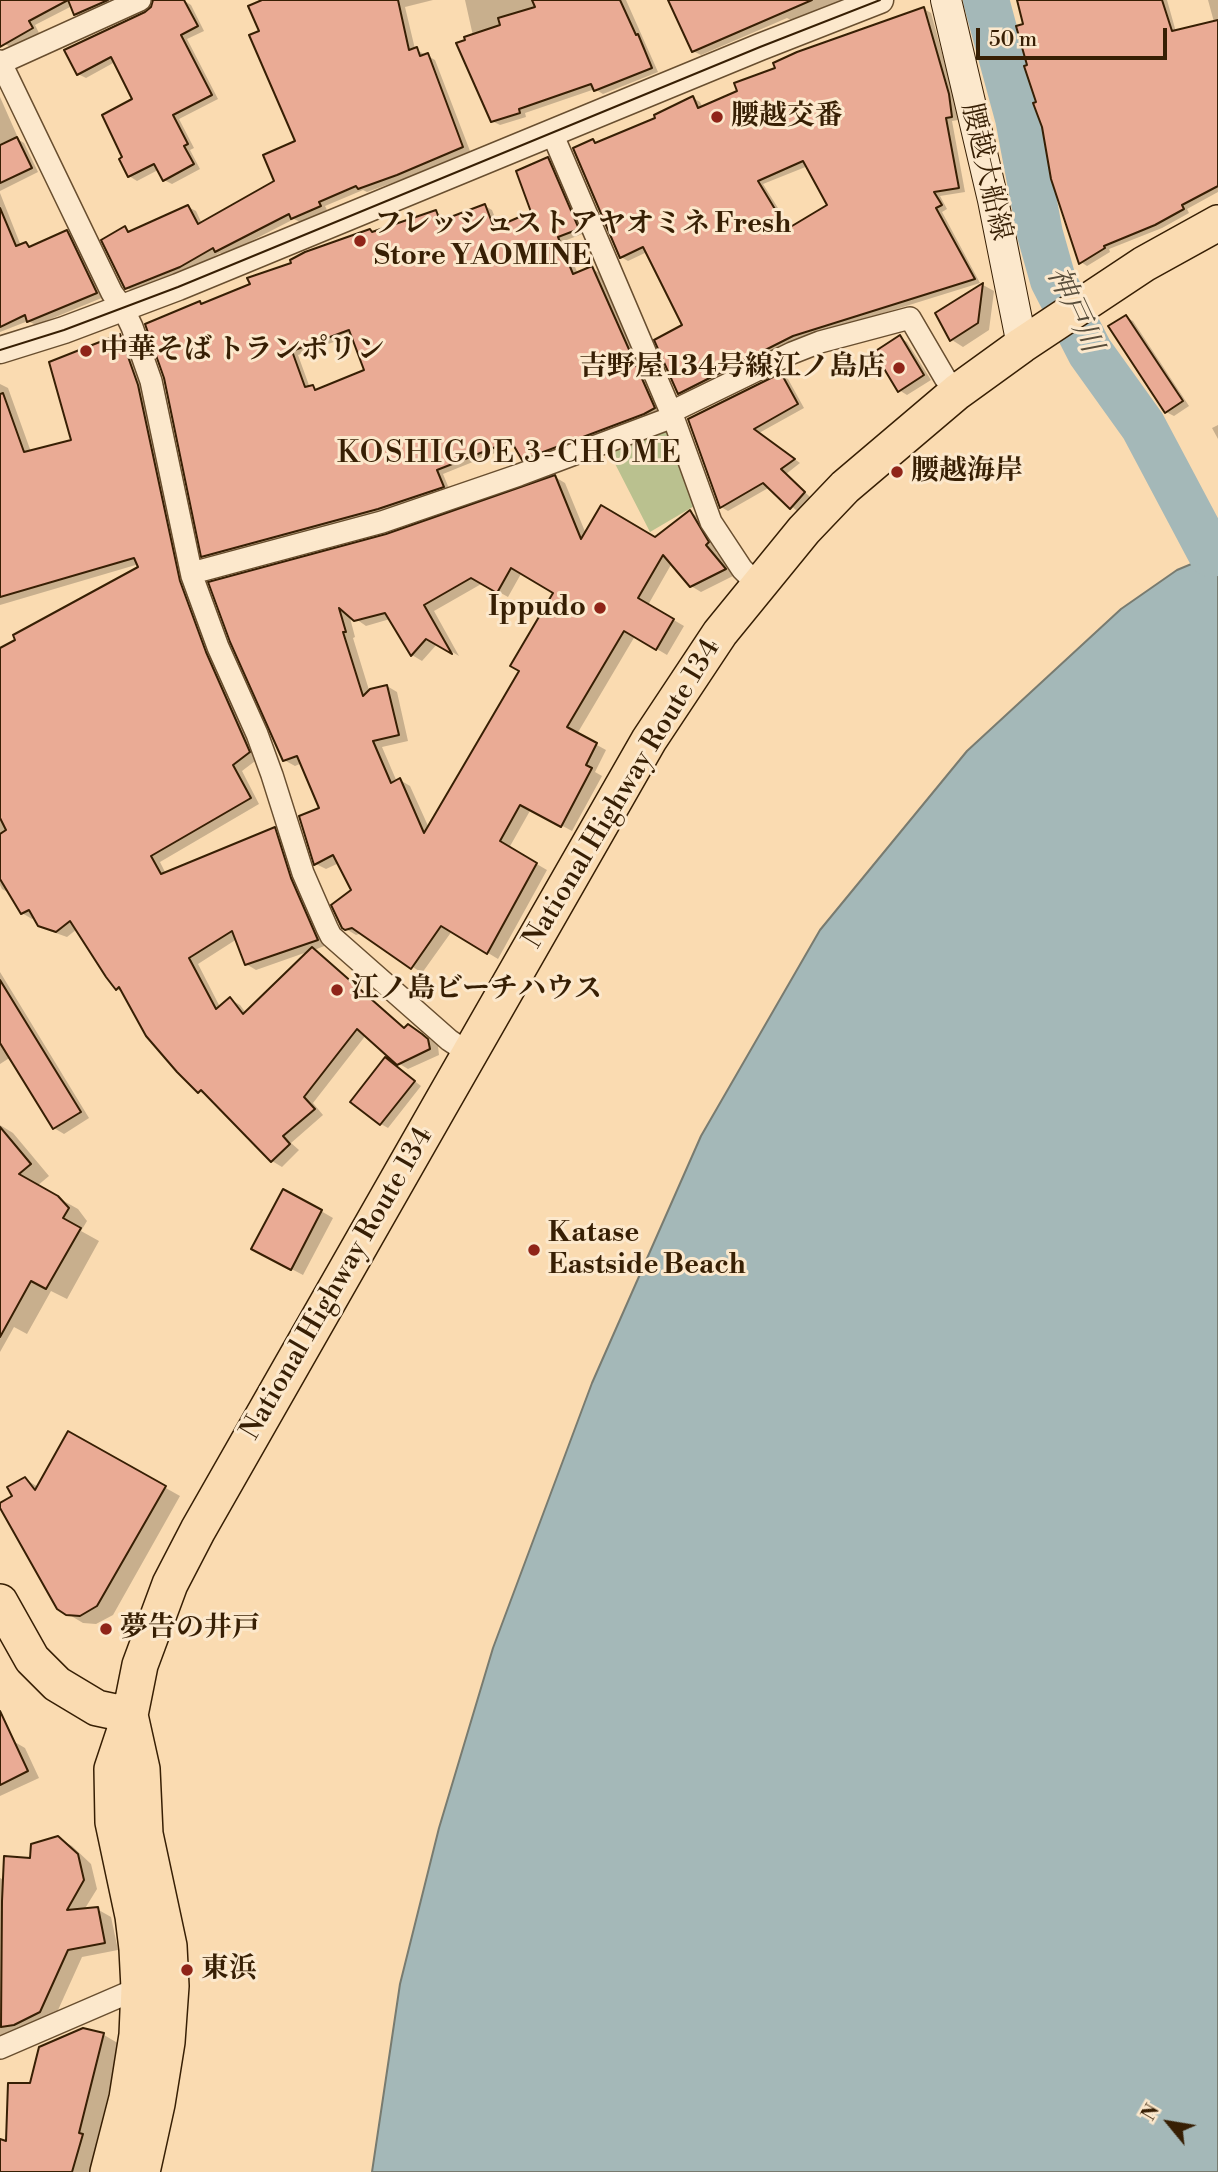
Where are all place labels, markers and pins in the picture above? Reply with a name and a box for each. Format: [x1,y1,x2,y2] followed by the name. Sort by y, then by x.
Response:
[731,100,843,134] place label: 腰越交番
[709,109,725,125] marker: 腰越交番
[374,208,791,274] place label: フレッシュストアヤオミネ Fresh Store YAOMINE
[352,233,368,249] marker: フレッシュストアヤオミネ Fresh Store YAOMINE
[100,334,384,368] place label: 中華そば トランポリン
[78,343,94,359] marker: 中華そば トランポリン
[579,351,885,385] place label: 吉野屋 134号線江ノ島店
[891,360,907,376] marker: 吉野屋 134号線江ノ島店
[911,455,1023,489] place label: 腰越海岸
[889,464,905,480] marker: 腰越海岸
[488,591,586,625] place label: Ippudo
[592,600,608,616] marker: Ippudo
[351,973,602,1007] place label: 江ノ島ビーチハウス
[329,982,345,998] marker: 江ノ島ビーチハウス
[548,1217,746,1283] place label: Katase Eastside Beach
[526,1242,542,1258] marker: Katase Eastside Beach
[120,1612,260,1646] place label: 夢告の井戸
[98,1621,114,1637] marker: 夢告の井戸
[201,1953,257,1987] place label: 東浜
[179,1962,195,1978] marker: 東浜

